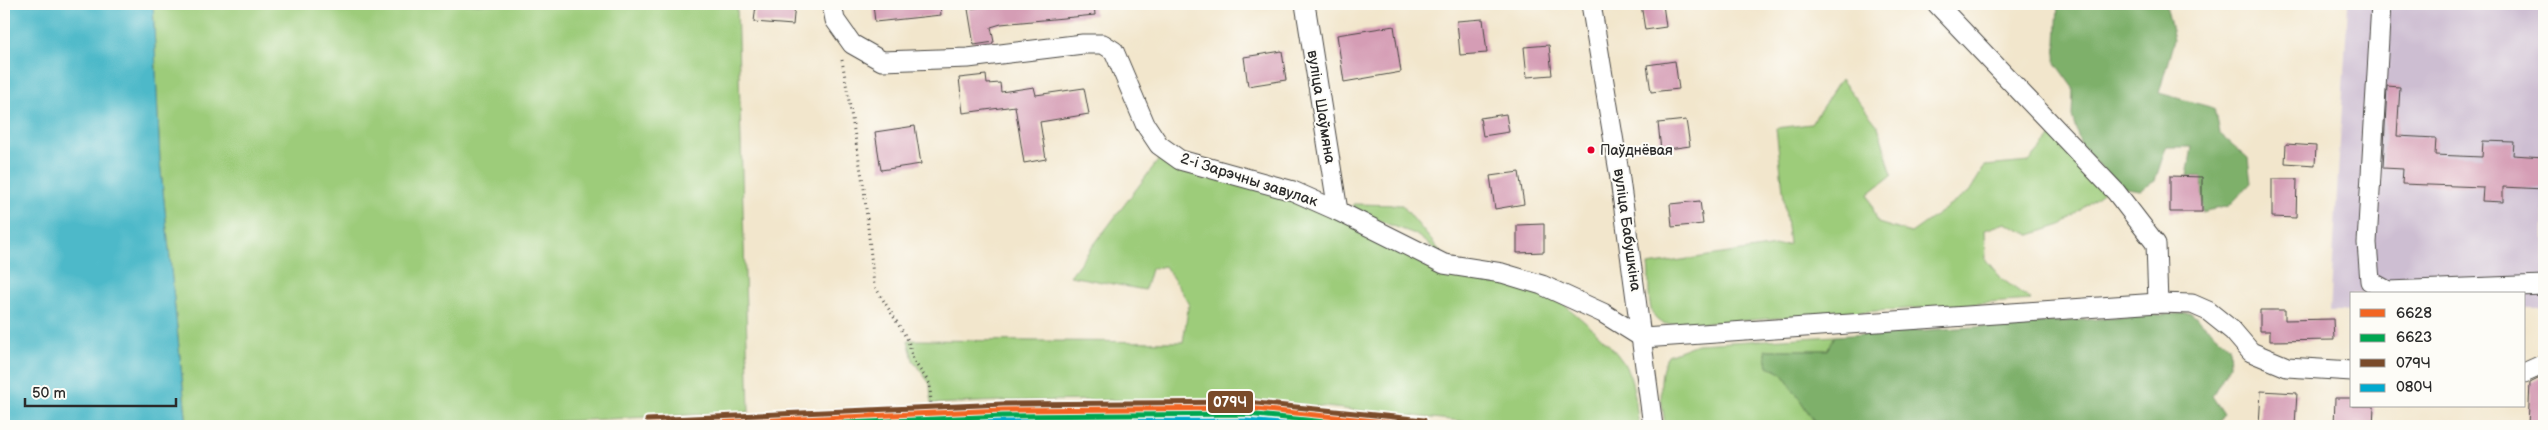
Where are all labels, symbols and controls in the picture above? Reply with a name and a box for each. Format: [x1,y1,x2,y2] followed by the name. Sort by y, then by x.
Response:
[1303,49,1339,165] street label: вуліца Шаўмяна
[1600,142,1673,159] place label: Паўднёвая
[1586,145,1596,155] marker: Паўднёвая
[1178,149,1320,211] street label: 2-і Зарэчны завулак
[1609,167,1645,293] street label: вуліца Бабушкіна
[2350,292,2526,408] legend
[2396,304,2432,323] text: 6628
[2396,328,2432,347] text: 6623
[2396,354,2431,373] text: 079Ч
[25,375,176,407] scale bar
[2396,378,2432,397] text: 080Ч
[32,384,66,403] text: 50 m
[1207,390,1254,414] line badge: 079Ч
[1213,394,1247,411] text: 079Ч

